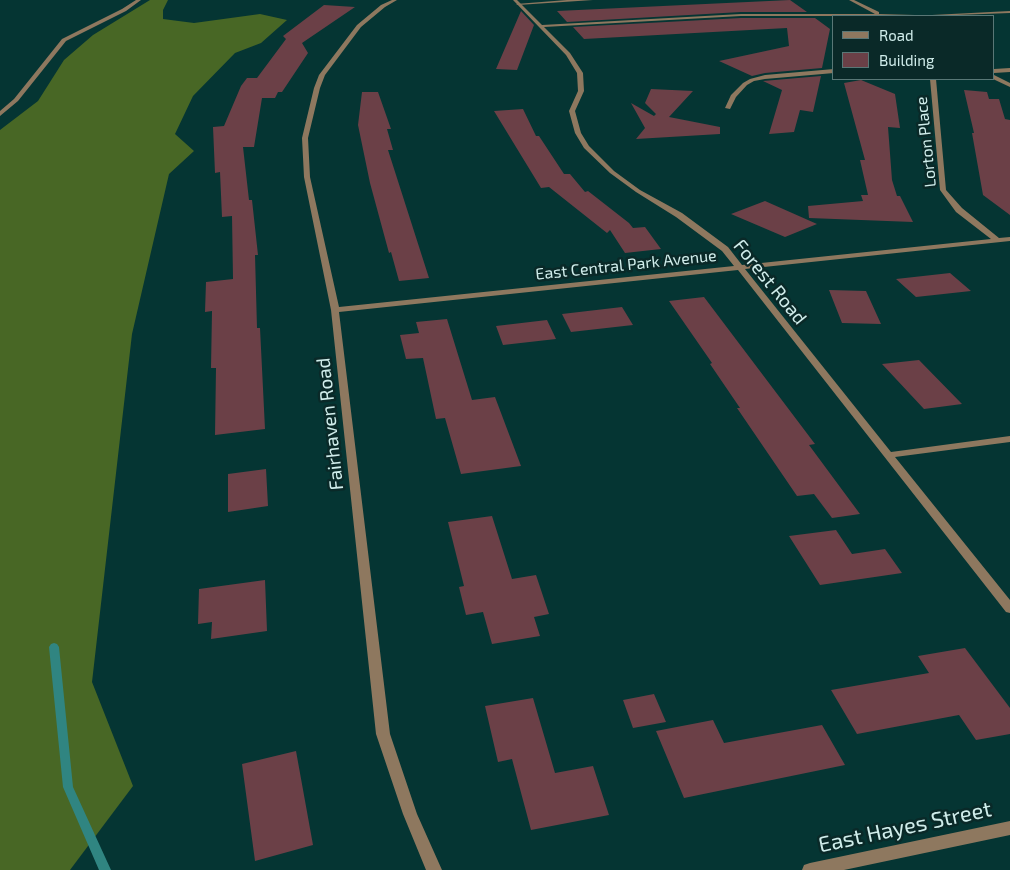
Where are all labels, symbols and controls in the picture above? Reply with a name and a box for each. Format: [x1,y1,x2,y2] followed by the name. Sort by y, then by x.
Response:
[832,15,995,80] legend
[879,26,914,44] text: Road
[879,51,934,69] text: Building
[912,96,940,188] street label: Lorton Place
[729,235,811,329] street label: Forest Road
[534,246,718,284] street label: East Central Park Avenue
[312,357,348,491] street label: Fairhaven Road
[816,796,994,858] street label: East Hayes Street

